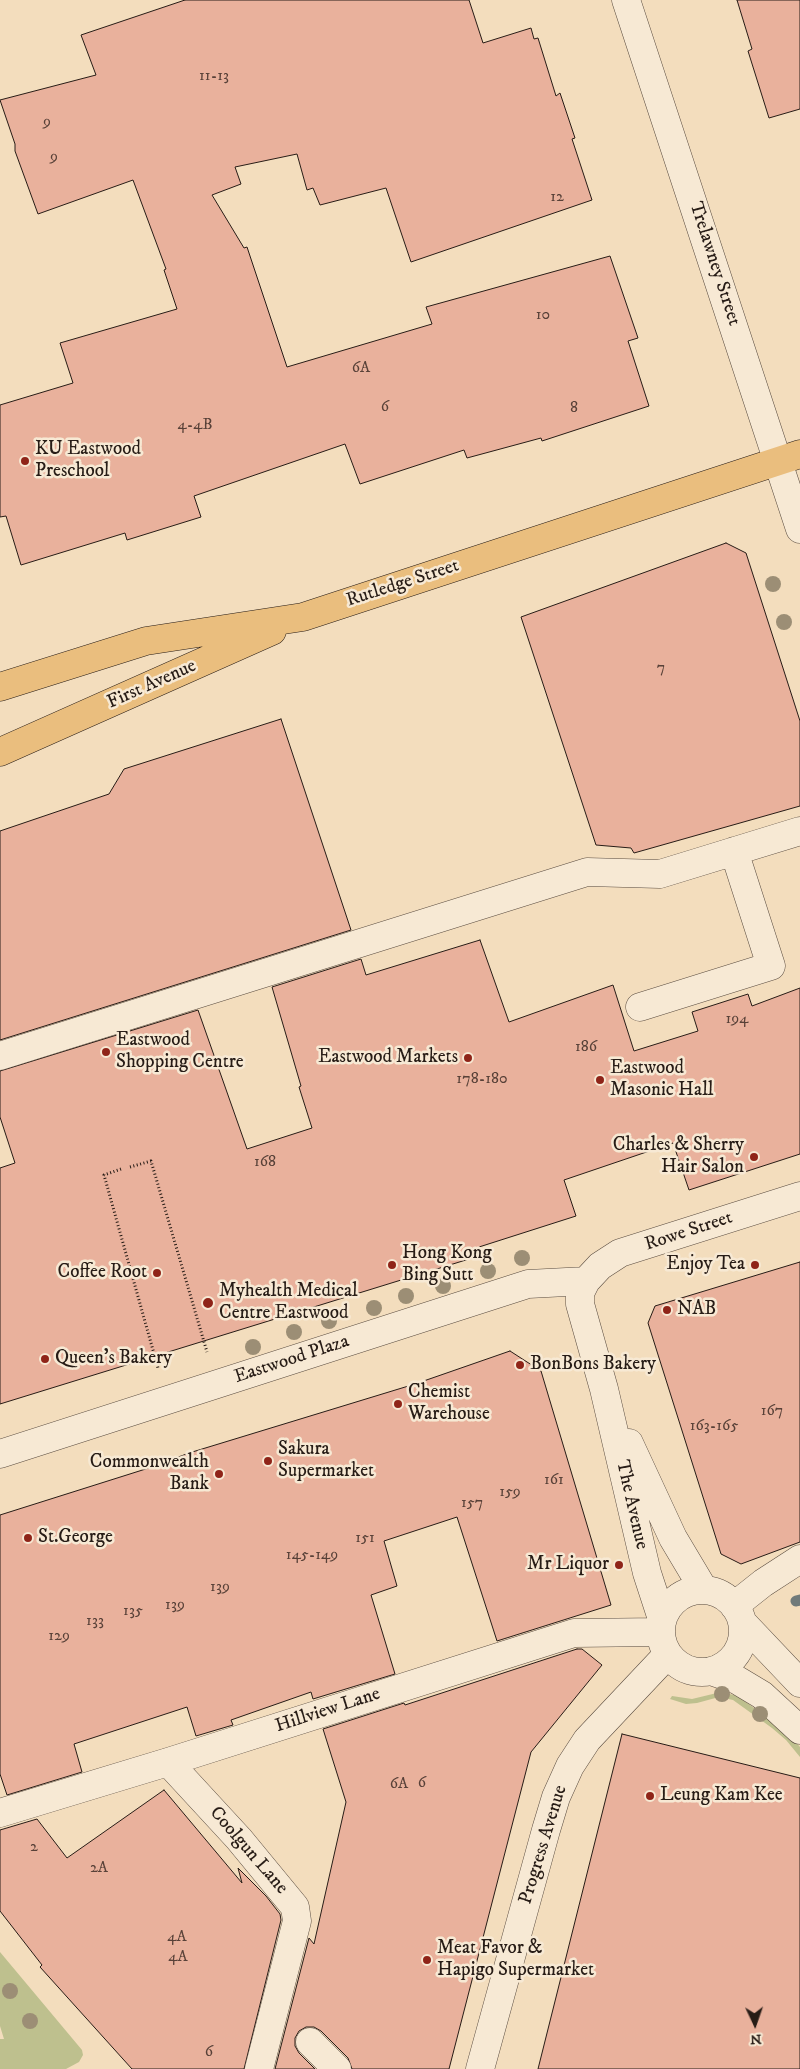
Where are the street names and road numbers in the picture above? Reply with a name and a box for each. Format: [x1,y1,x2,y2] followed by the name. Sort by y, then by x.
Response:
[683,199,745,329] street label: Trelawney Street
[344,555,462,613] street label: Rutledge Street
[104,655,200,715] street label: First Avenue
[642,1207,736,1257] street label: Rowe Street
[232,1331,352,1389] street label: Eastwood Plaza
[610,1458,652,1552] street label: The Avenue
[273,1683,383,1739] street label: Hillview Lane
[515,1783,573,1907] street label: Progress Avenue
[204,1803,292,1899] street label: Coolgun Lane

